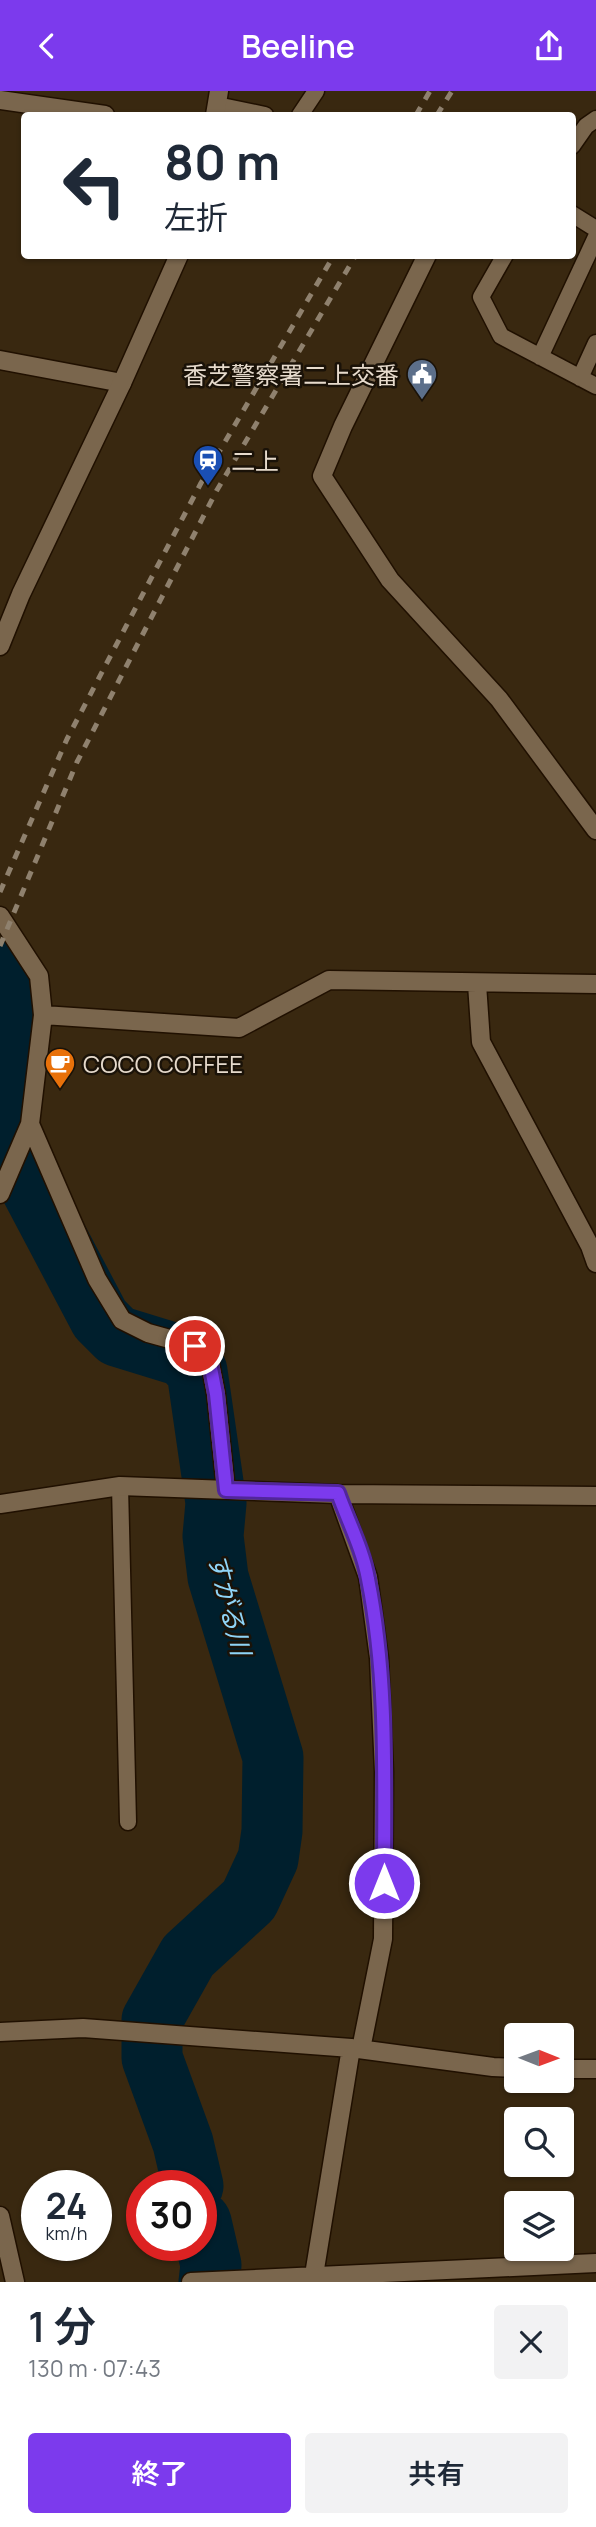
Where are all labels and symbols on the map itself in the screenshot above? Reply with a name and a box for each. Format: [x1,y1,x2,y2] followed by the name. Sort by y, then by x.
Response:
[405,357,439,401] public building icon: 香芝警察署二上交番
[183,358,399,391] place label: 香芝警察署二上交番
[191,443,225,487] station icon: 二上
[231,444,279,477] place label: 二上
[43,1046,77,1090] cafe icon: COCO COFFEE
[83,1047,243,1080] place label: COCO COFFEE
[165,1316,225,1376] pin
[200,1549,261,1662] water label: すがる川
[347,1846,421,1920] position arrow
[504,2023,574,2093] north arrow
[126,2170,217,2261] speed limit sign: 30

